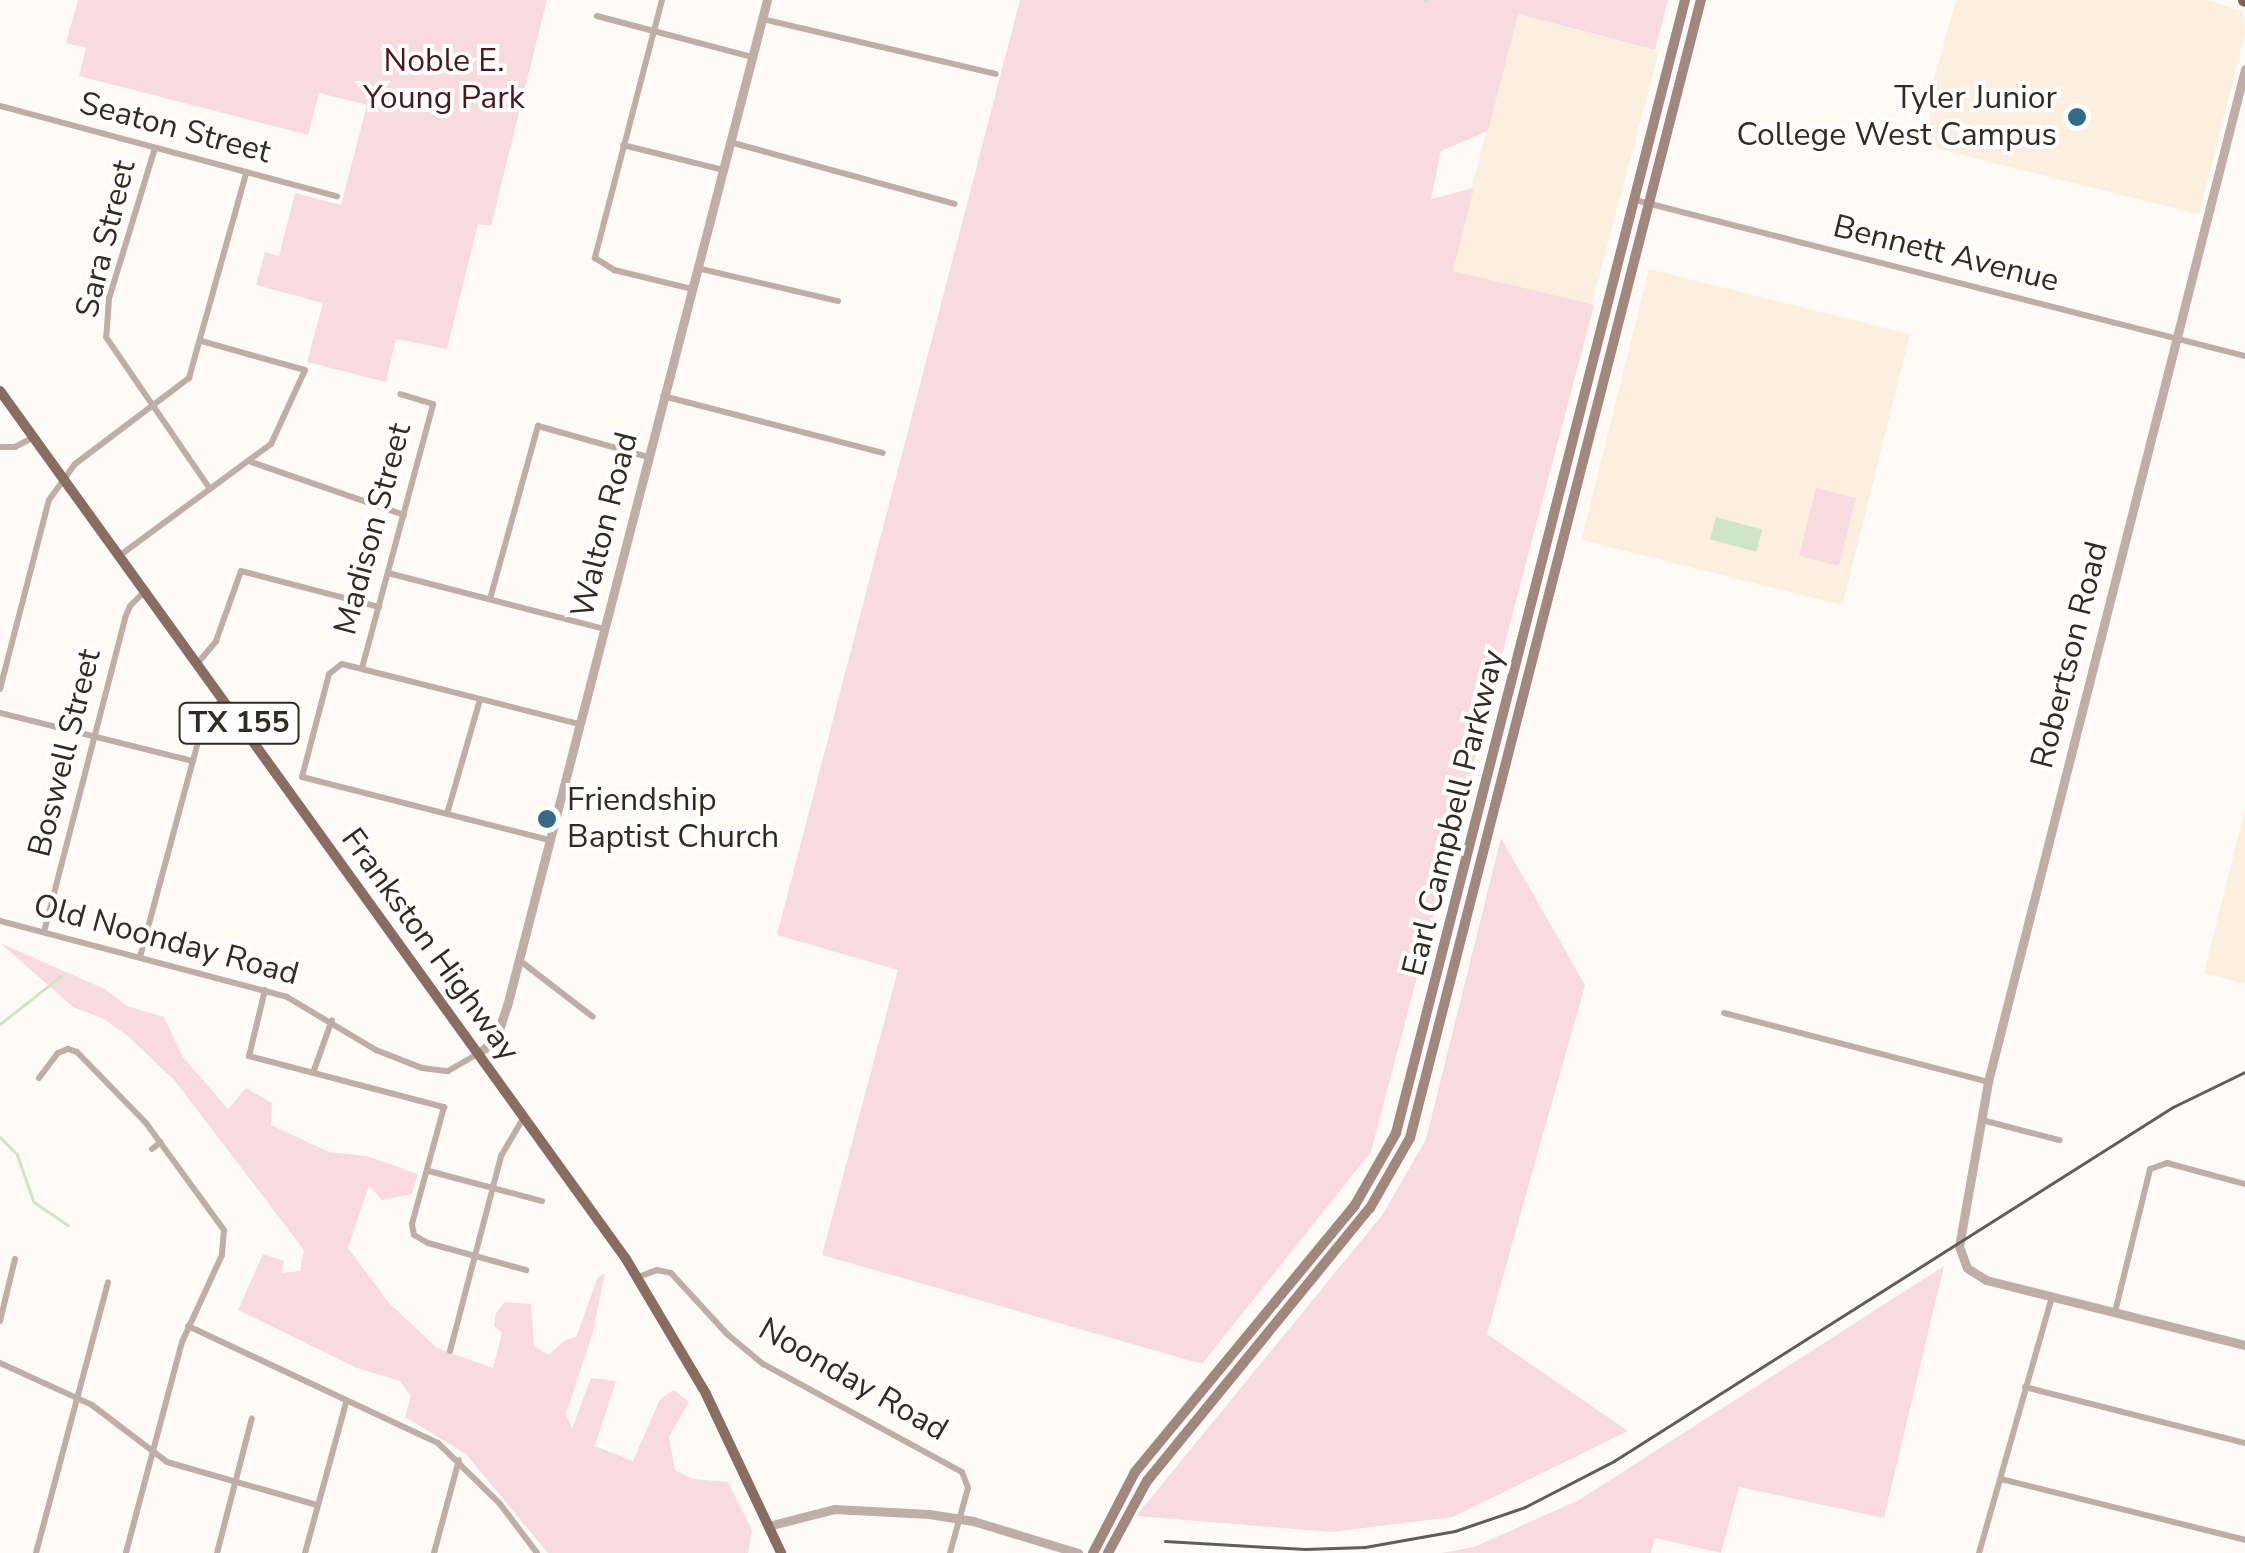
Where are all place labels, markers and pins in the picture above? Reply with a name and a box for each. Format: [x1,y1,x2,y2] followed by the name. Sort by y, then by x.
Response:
[1737,80,2057,155] place label: Tyler Junior College West Campus
[2066,106,2088,128] marker: Tyler Junior College West Campus
[567,782,779,857] place label: Friendship Baptist Church
[536,808,558,830] marker: Friendship Baptist Church

